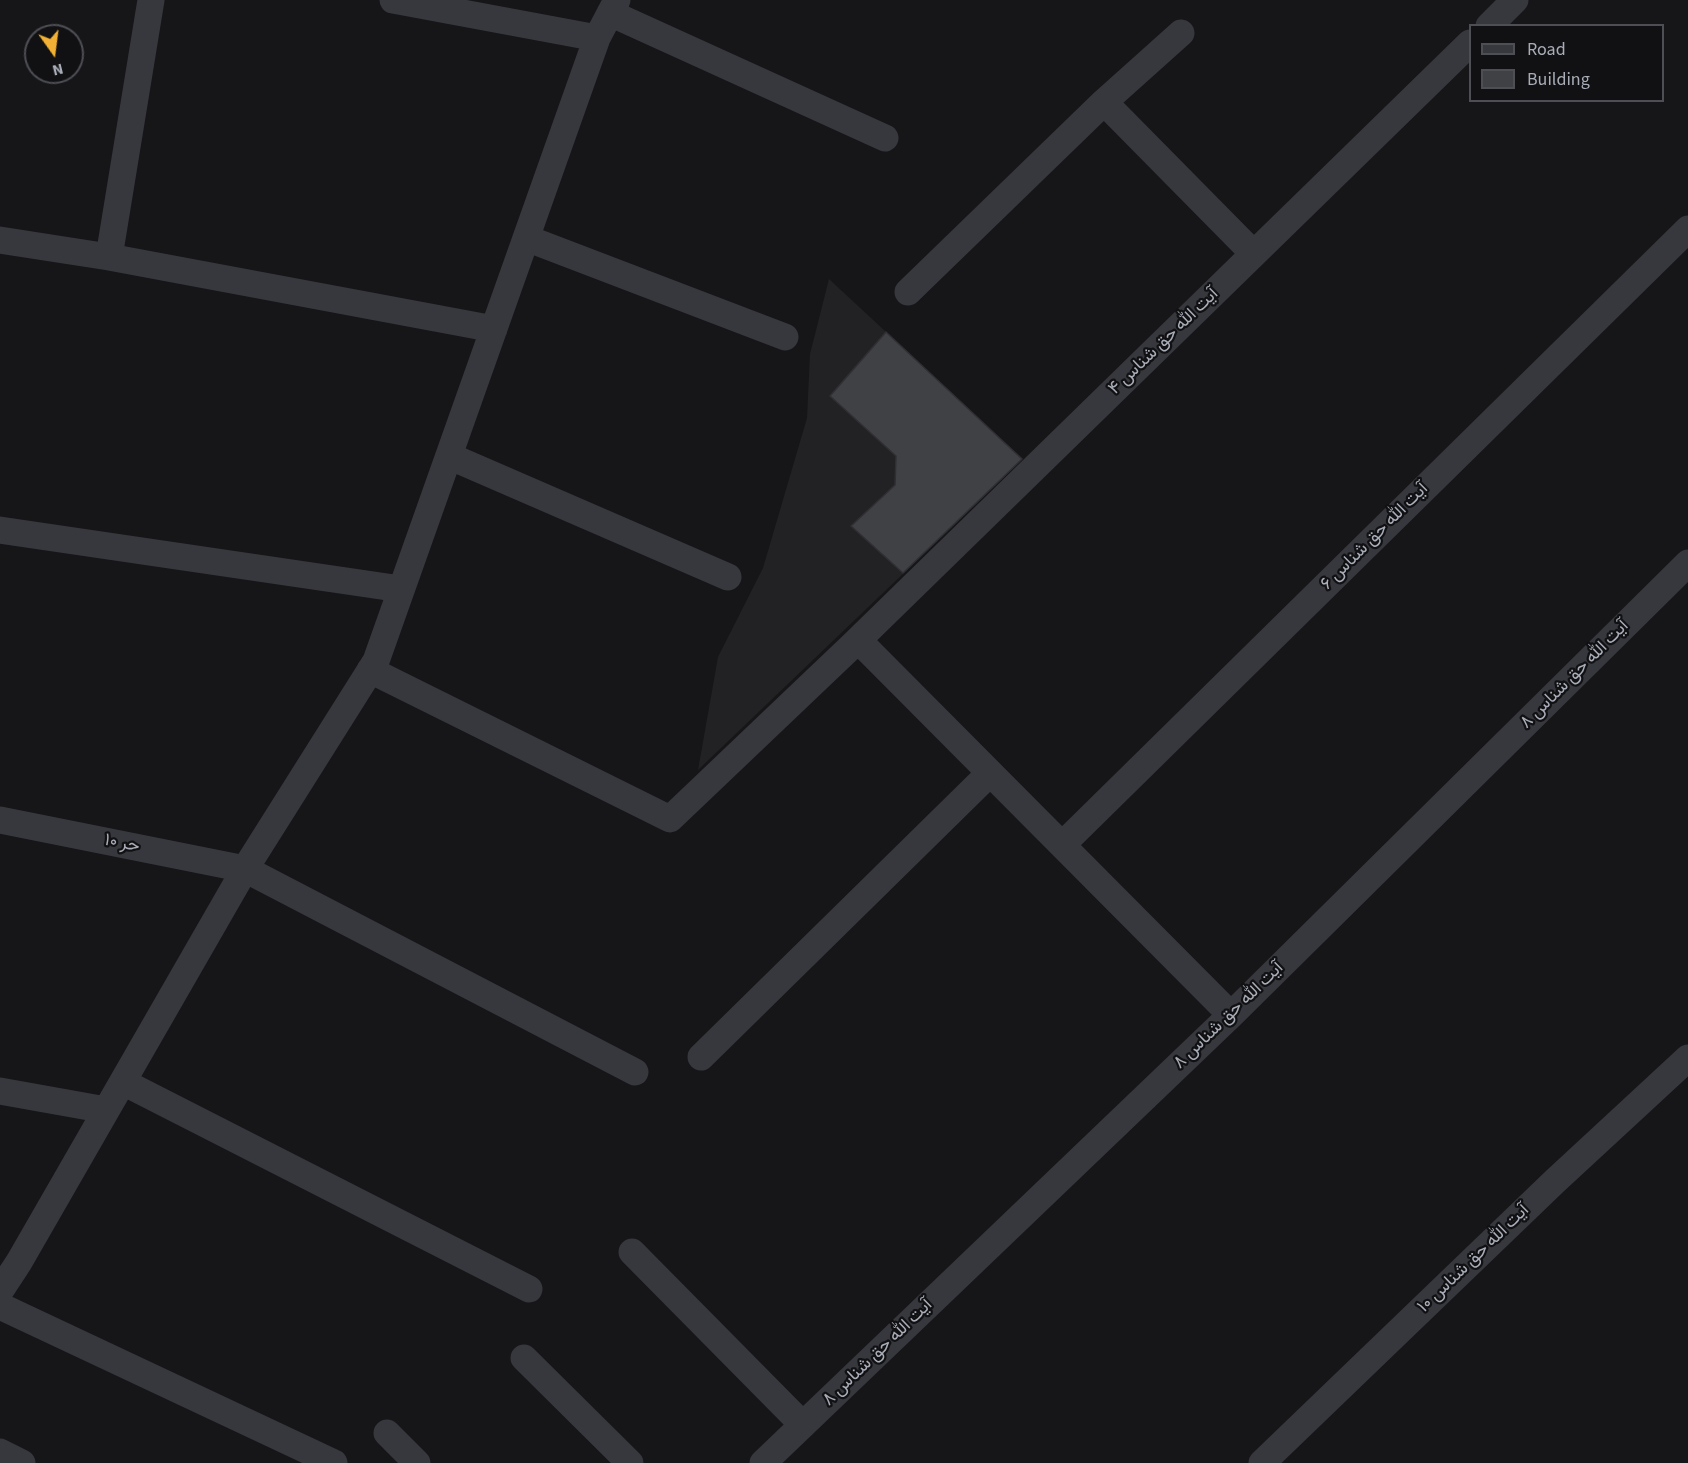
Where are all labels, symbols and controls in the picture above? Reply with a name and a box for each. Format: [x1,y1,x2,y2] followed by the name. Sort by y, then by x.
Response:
[24,24,84,84] north arrow
[1469,24,1664,102] legend
[1527,37,1566,62] text: Road
[50,58,66,81] text: N
[1527,67,1590,92] text: Building
[1105,284,1223,400] street label: آیت الله حق شناس ۴
[1317,479,1433,595] street label: آیت الله حق شناس ۶
[1516,616,1634,734] street label: آیت الله حق شناس ۸
[103,830,141,858] street label: حر ۱۰
[1169,958,1289,1074] street label: آیت الله حق شناس ۸
[1414,1200,1534,1318] street label: آیت الله حق شناس ۱۰
[818,1295,938,1411] street label: آیت الله حق شناس ۸

